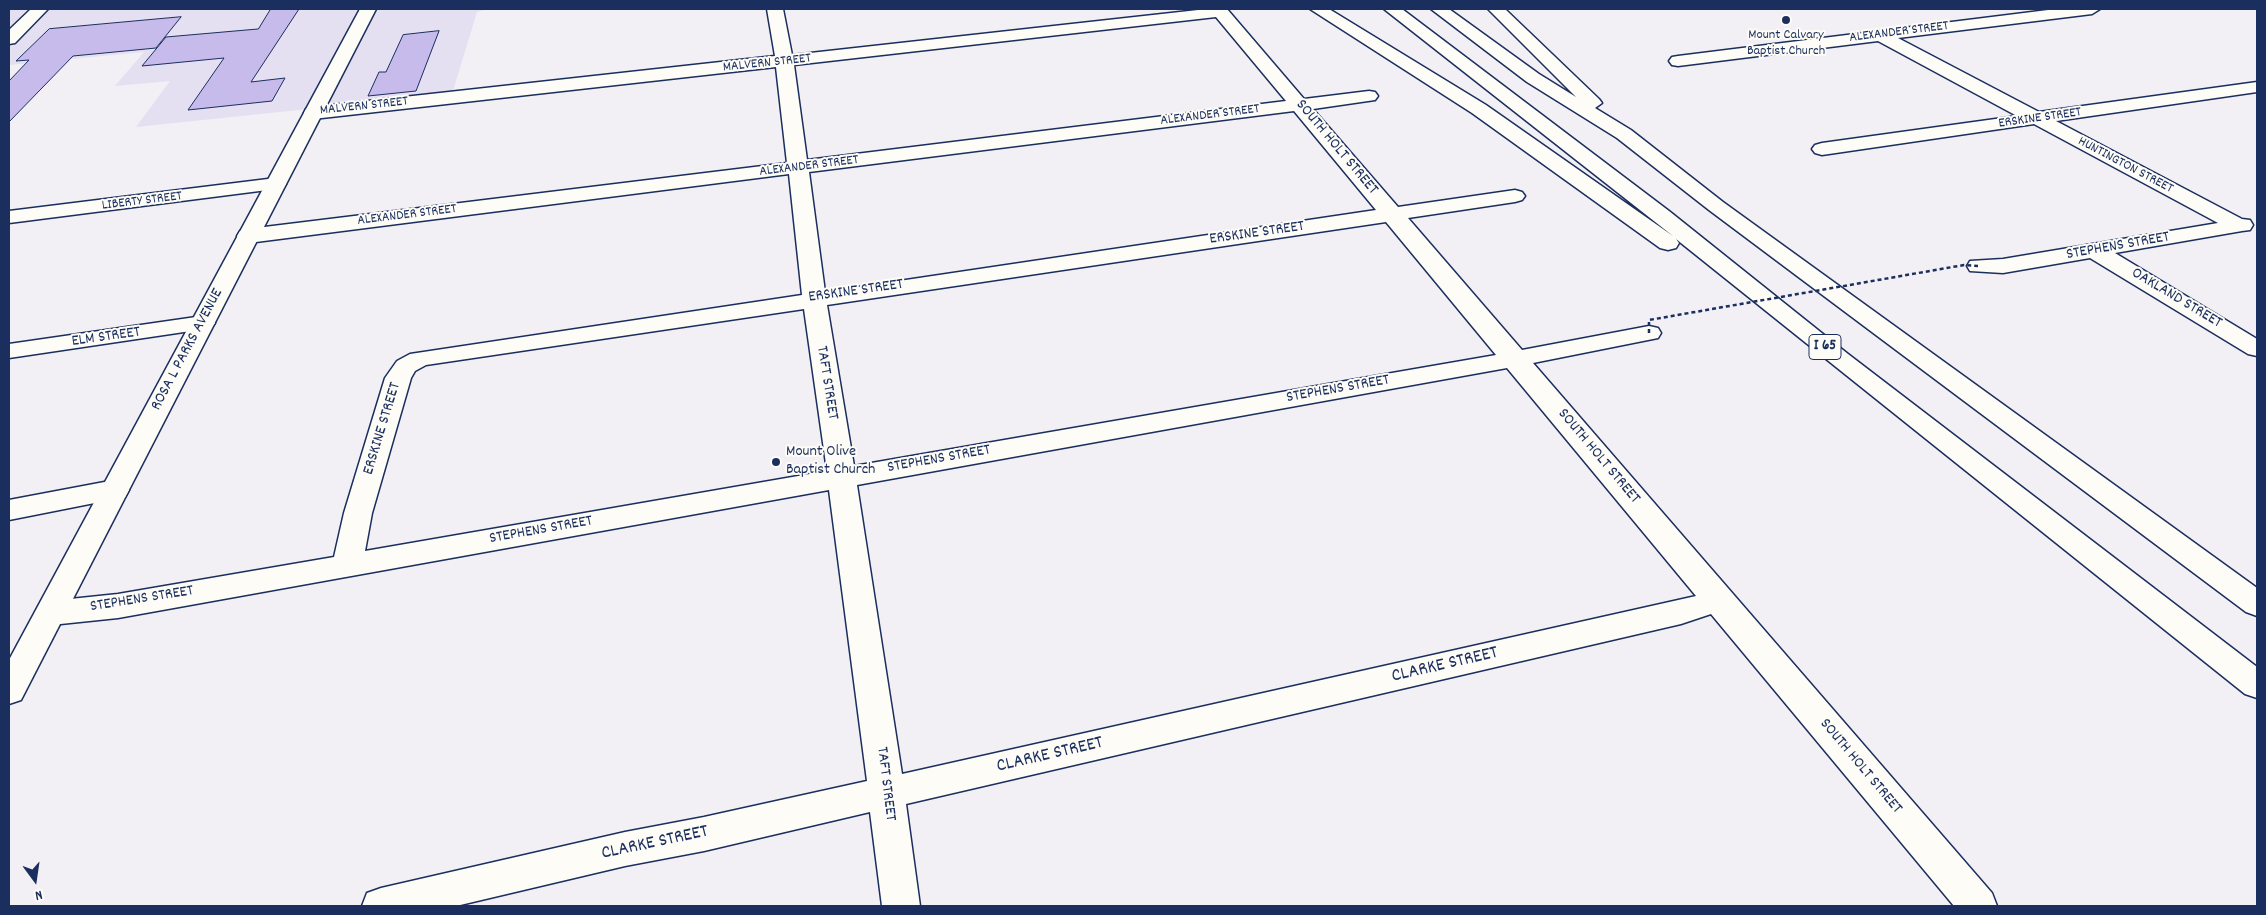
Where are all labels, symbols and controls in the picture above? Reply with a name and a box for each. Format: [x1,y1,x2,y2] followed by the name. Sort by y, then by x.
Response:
[1780,14,1792,26] marker: Mount Calvary Baptist Church
[1848,19,1950,47] street label: ALEXANDER STREET
[1747,28,1825,60] place label: Mount Calvary Baptist Church
[722,51,812,77] street label: MALVERN STREET
[319,94,409,120] street label: MALVERN STREET
[1291,96,1381,200] street label: SOUTH HOLT STREET
[1159,102,1261,130] street label: ALEXANDER STREET
[1997,105,2083,133] street label: ERSKINE STREET
[2075,134,2175,198] street label: HUNTINGTON STREET
[758,153,860,181] street label: ALEXANDER STREET
[101,189,183,215] street label: LIBERTY STREET
[356,202,458,230] street label: ALEXANDER STREET
[1208,218,1306,250] street label: ERSKINE STREET
[2065,228,2171,266] street label: STEPHENS STREET
[2127,264,2225,334] street label: OAKLAND STREET
[807,276,905,308] street label: ERSKINE STREET
[148,286,228,414] street label: ROSA L PARKS AVENUE
[70,324,142,352] street label: ELM STREET
[1809,334,1841,360] road number: I 65
[811,345,841,421] street label: TAFT STREET
[1285,371,1391,409] street label: STEPHENS STREET
[360,381,406,477] street label: ERSKINE STREET
[1553,405,1643,509] street label: SOUTH HOLT STREET
[886,441,992,479] street label: STEPHENS STREET
[786,443,875,481] place label: Mount Olive Baptist Church
[770,456,782,468] marker: Mount Olive Baptist Church
[488,512,594,550] street label: STEPHENS STREET
[89,582,195,618] street label: STEPHENS STREET
[1390,643,1500,689] street label: CLARKE STREET
[1815,715,1905,819] street label: SOUTH HOLT STREET
[995,733,1105,779] street label: CLARKE STREET
[871,746,899,822] street label: TAFT STREET
[600,822,710,866] street label: CLARKE STREET
[10,855,60,905] north arrow
[33,884,44,905] text: N

